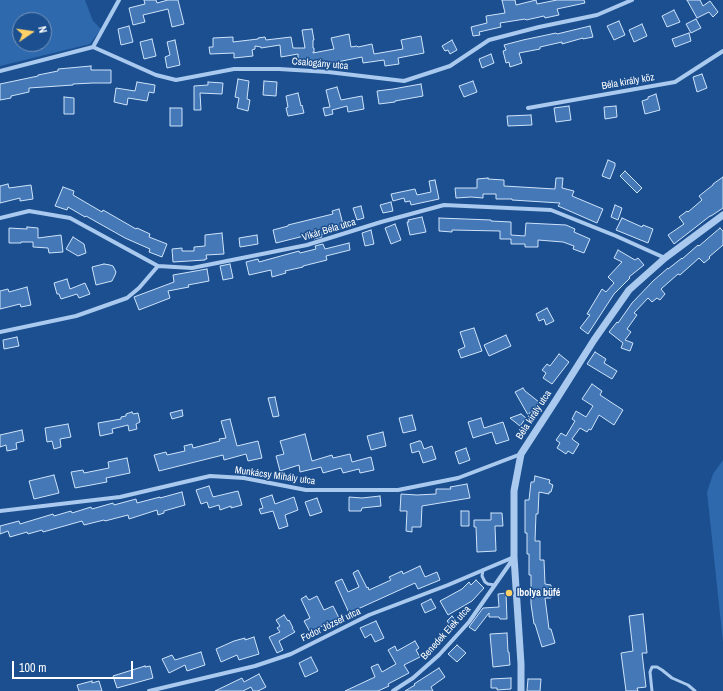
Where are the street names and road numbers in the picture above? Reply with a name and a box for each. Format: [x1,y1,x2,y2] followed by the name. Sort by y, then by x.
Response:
[291,56,349,72] street label: Csalogány utca
[601,71,655,93] street label: Béla király köz
[301,216,357,244] street label: Vikár Béla utca
[514,388,554,442] street label: Béla király utca
[234,464,316,488] street label: Munkácsy Mihály utca
[419,604,473,662] street label: Benedek Elek utca
[299,605,363,645] street label: Fodor József utca

